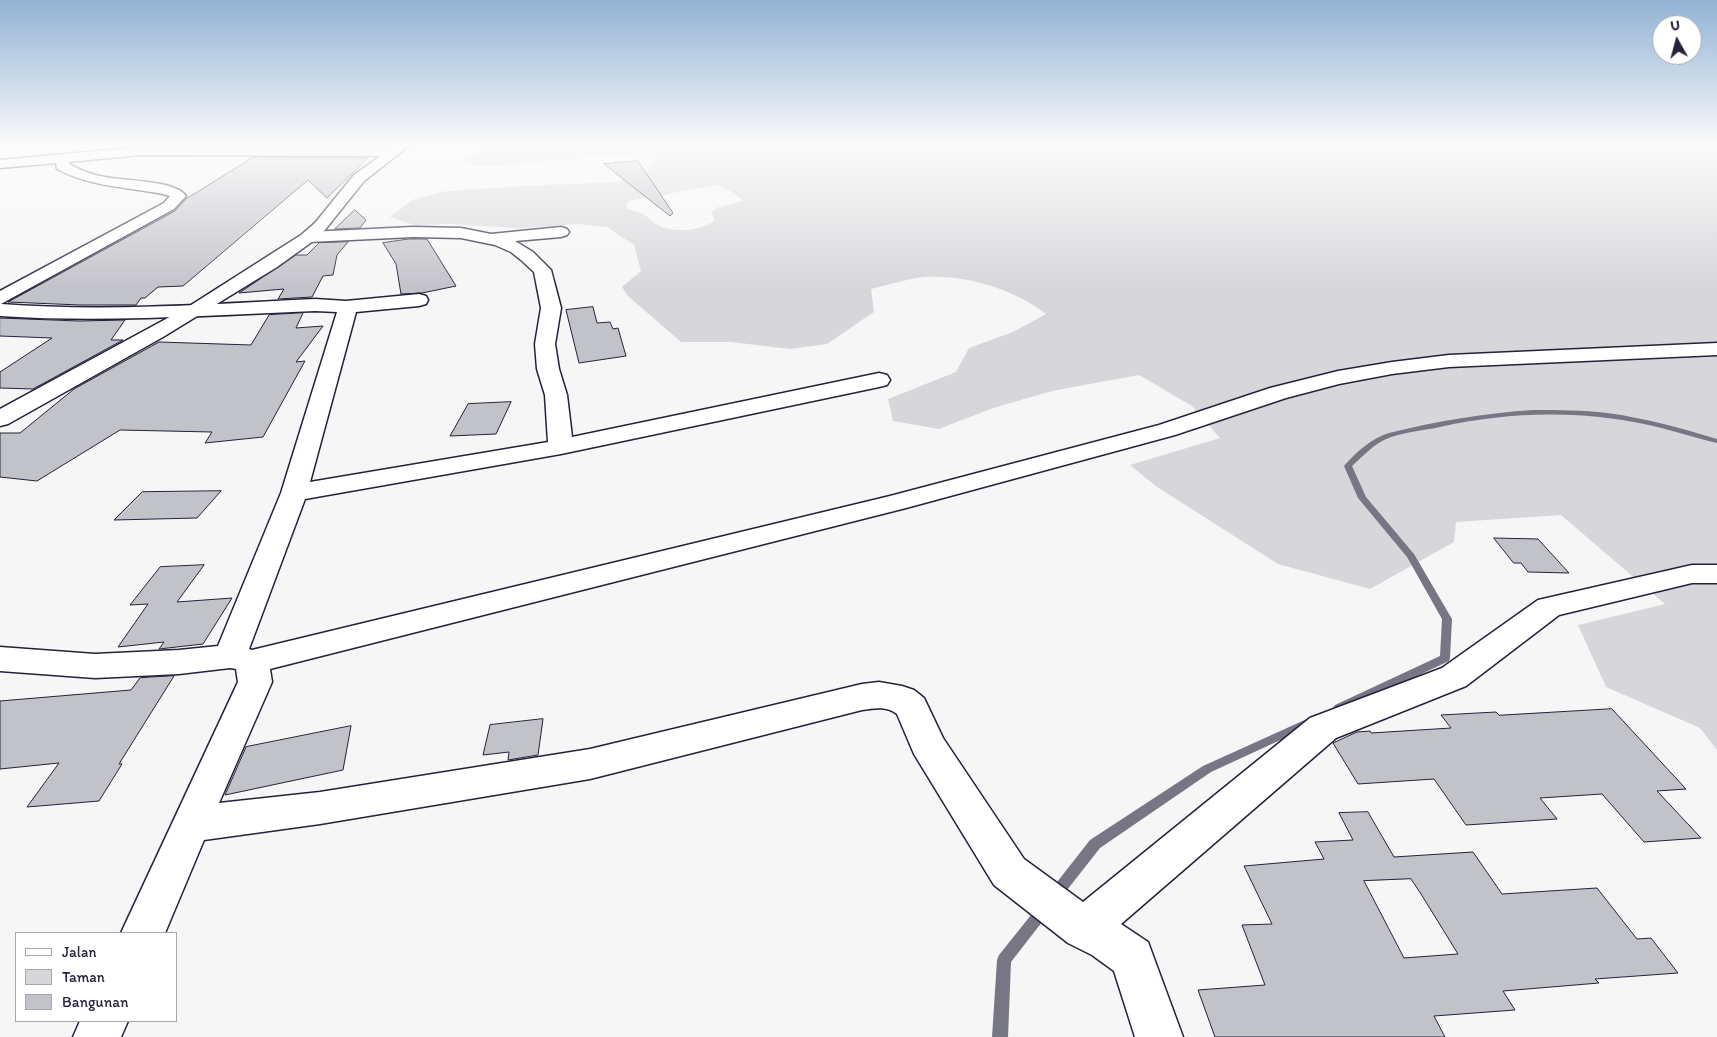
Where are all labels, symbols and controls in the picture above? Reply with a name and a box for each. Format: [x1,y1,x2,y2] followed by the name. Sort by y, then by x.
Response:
[1652,15,1702,65] north arrow
[1670,17,1681,35] text: U
[15,932,178,1022] legend
[62,943,96,961] text: Jalan
[62,968,105,986] text: Taman
[62,993,129,1011] text: Bangunan

